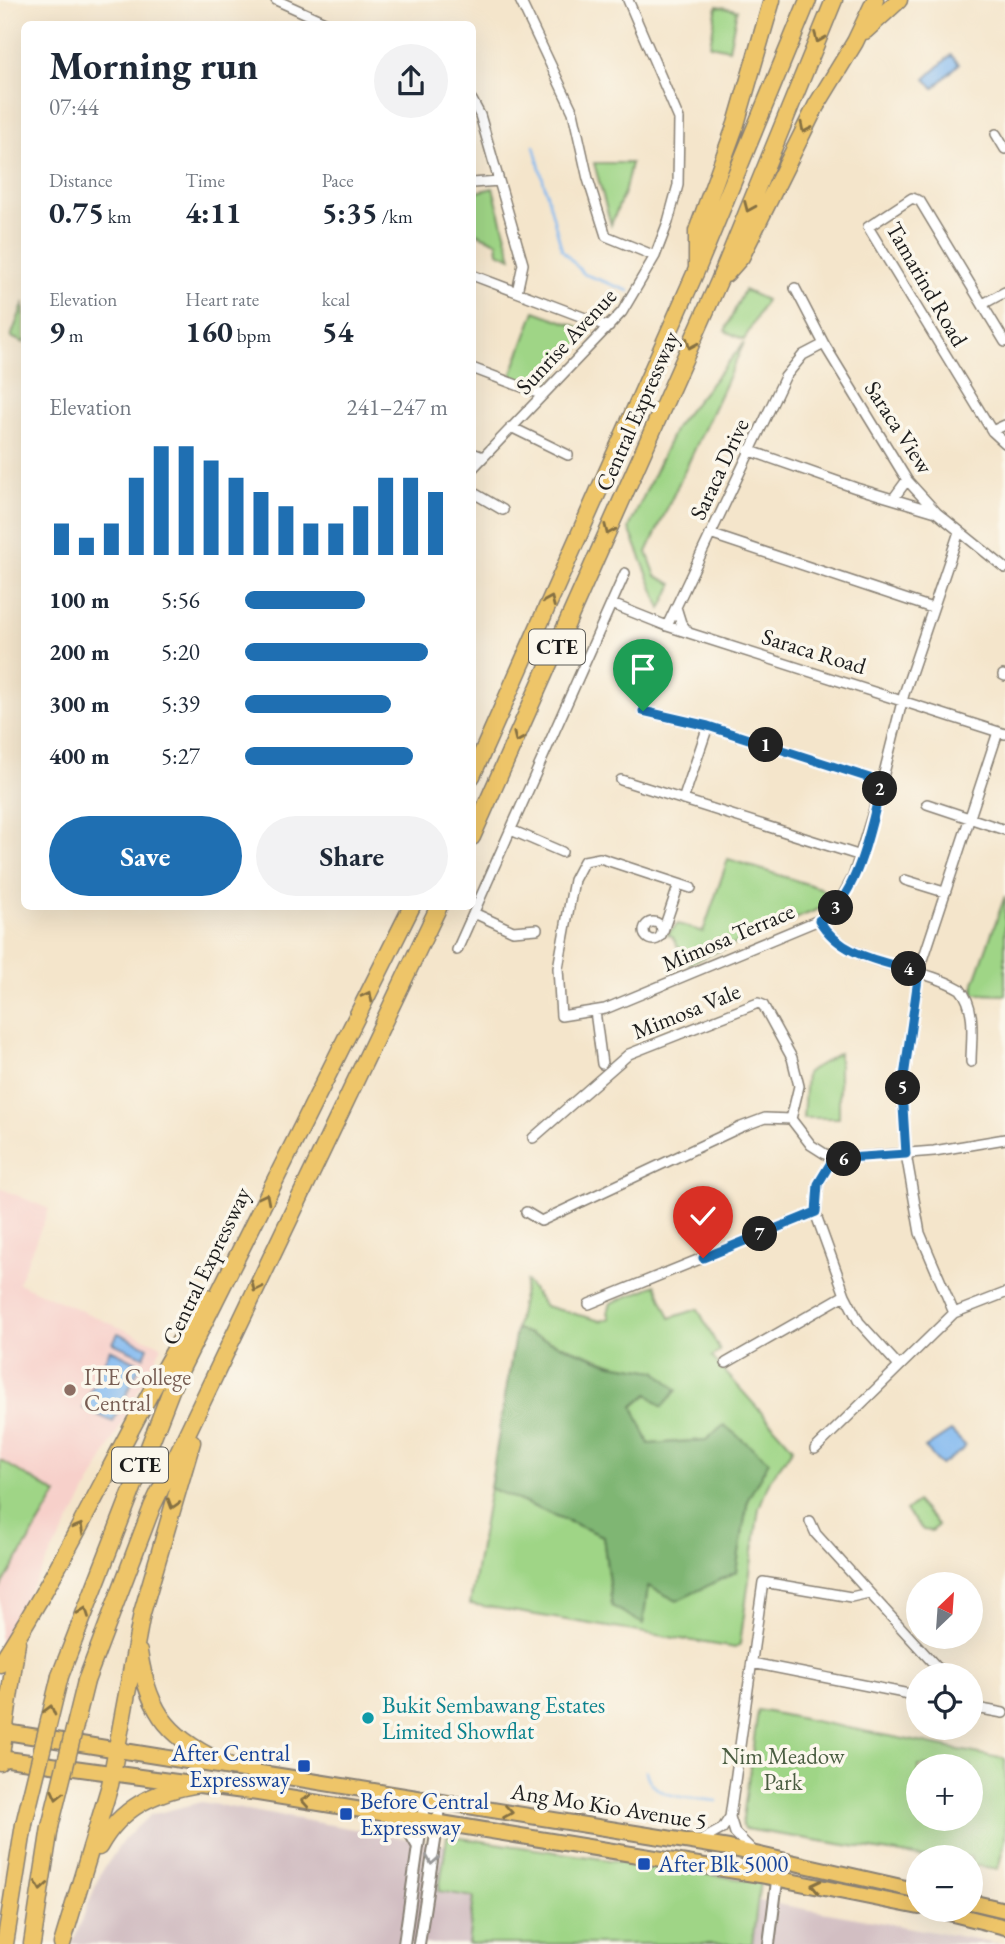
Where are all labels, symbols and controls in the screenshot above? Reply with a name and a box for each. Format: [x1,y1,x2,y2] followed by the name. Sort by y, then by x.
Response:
[813,32,827,44] one-way arrow
[49,41,258,90] text: Morning run
[374,44,448,118] button: share
[49,92,99,122] text: 07:44
[799,121,813,133] one-way arrow
[49,168,112,193] text: Distance
[185,168,225,193] text: Time
[322,168,354,193] text: Pace
[49,193,104,232] text: 0.75
[185,193,241,232] text: 4:11
[322,193,378,232] text: 5:35
[744,200,758,212] one-way arrow
[104,204,132,229] text: km
[378,204,413,229] text: /km
[879,216,975,352] street label: Tamarind Road
[509,281,623,401] street label: Sunrise Avenue
[49,287,117,312] text: Elevation
[185,287,259,312] text: Heart rate
[322,287,350,312] text: kcal
[49,312,65,351] text: 9
[185,312,233,351] text: 160
[322,312,353,351] text: 54
[65,323,83,348] text: m
[233,323,271,348] text: bpm
[588,325,686,496] street label: Central Expressway
[686,337,700,349] one-way arrow
[858,375,940,479] street label: Saraca View
[49,392,132,422] text: Elevation
[347,392,448,422] text: 241–247 m
[682,413,756,525] street label: Saraca Drive
[603,523,617,535] one-way arrow
[49,585,110,615] text: 100 m
[161,585,200,615] text: 5:56
[542,596,556,609] one-way arrow
[758,621,870,681] street label: Saraca Road
[529,630,585,664] road number: CTE
[49,637,110,667] text: 200 m
[161,637,200,667] text: 5:20
[613,639,673,711] pin
[624,650,662,688] icon: arrive
[49,689,110,719] text: 300 m
[161,689,200,719] text: 5:39
[748,728,784,762] pin: 1
[512,731,526,743] one-way arrow
[760,732,771,757] text: 1
[49,741,110,771] text: 400 m
[161,741,200,771] text: 5:27
[862,772,898,806] pin: 2
[874,776,885,801] text: 2
[49,816,242,896] button: Save
[256,816,448,896] button: Share
[818,890,854,926] pin: 3
[830,895,841,920] text: 3
[657,896,799,978] street label: Mimosa Terrace
[892,951,926,986] pin: 4
[903,956,914,981] text: 4
[628,976,744,1046] street label: Mimosa Vale
[360,991,374,1003] one-way arrow
[886,1070,920,1106] pin: 5
[897,1075,908,1100] text: 5
[826,1142,862,1176] pin: 6
[838,1146,849,1171] text: 6
[155,1181,258,1350] street label: Central Expressway
[673,1186,733,1258] pin
[256,1193,270,1205] one-way arrow
[684,1197,722,1235] icon: check
[742,1216,778,1252] pin: 7
[754,1221,765,1246] text: 7
[250,1280,264,1292] one-way arrow
[84,1362,191,1418] place label: ITE College Central
[62,1382,78,1398] marker: ITE College Central
[112,1448,168,1482] road number: CTE
[166,1498,181,1510] one-way arrow
[71,1523,84,1536] one-way arrow
[906,1572,984,1648] north arrow
[906,1572,983,1922] map controls
[75,1606,89,1618] one-way arrow
[906,1663,983,1740] button: locate
[382,1690,605,1746] place label: Bukit Sembawang Estates Limited Showflat
[42,1704,57,1716] one-way arrow
[360,1710,376,1726] marker: Bukit Sembawang Estates Limited Showflat
[170,1738,291,1794] place label: After Central Expressway
[721,1741,845,1797] park label: Nim Meadow Park
[906,1754,983,1831] button: +
[296,1758,312,1774] marker: After Central Expressway
[508,1776,709,1836] street label: Ang Mo Kio Avenue 5
[360,1786,489,1842] place label: Before Central Expressway
[51,1789,65,1801] one-way arrow
[300,1794,312,1809] one-way arrow
[502,1804,514,1819] one-way arrow
[338,1806,354,1822] marker: Before Central Expressway
[906,1845,983,1922] button: −
[657,1849,788,1879] place label: After Blk 5000
[425,1854,440,1866] one-way arrow
[636,1856,652,1872] marker: After Blk 5000
[34,1880,49,1892] one-way arrow
[810,1880,822,1894] one-way arrow

